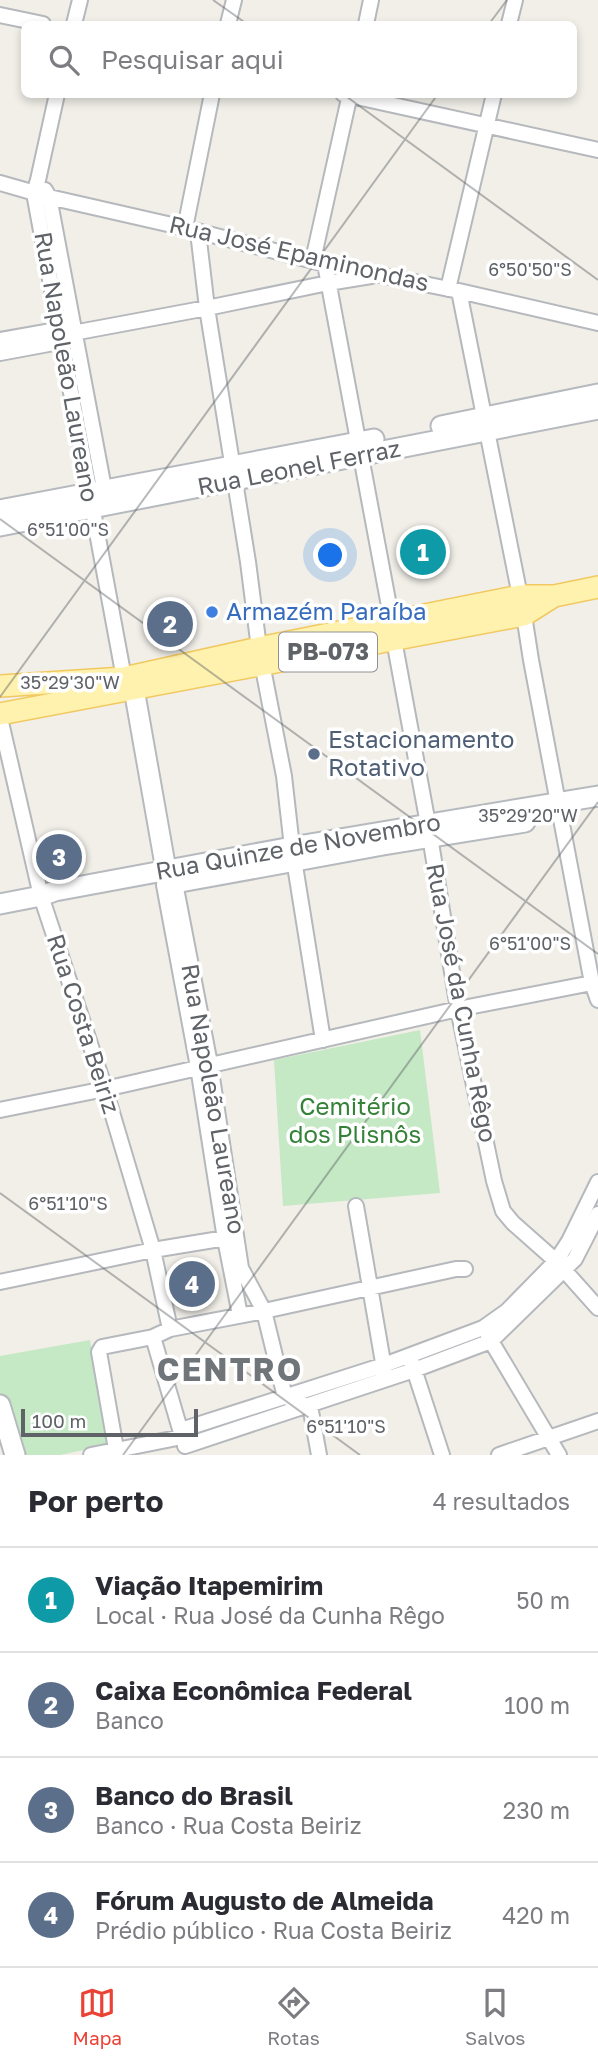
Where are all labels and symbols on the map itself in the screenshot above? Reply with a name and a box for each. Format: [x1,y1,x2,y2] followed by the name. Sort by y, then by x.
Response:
[167,209,432,297] street label: Rua José Epaminondas
[29,229,106,504] street label: Rua Napoleão Laureano
[488,258,572,280] text: 6°50'50"S
[195,433,403,500] street label: Rua Leonel Ferraz
[27,518,109,540] text: 6°51'00"S
[400,526,446,578] pin: 1
[313,538,347,572] your location
[226,596,427,625] place label: Armazém Paraíba
[147,598,193,650] pin: 2
[204,604,220,620] marker: Armazém Paraíba
[279,632,377,672] road number: PB-073
[20,671,120,693] text: 35°29'30"W
[328,724,514,781] place label: Estacionamento Rotativo
[306,746,322,762] marker: Estacionamento Rotativo
[478,804,578,826] text: 35°29'20"W
[153,806,442,885] street label: Rua Quinze de Novembro
[36,831,82,883] pin: 3
[421,861,504,1145] street label: Rua José da Cunha Rêgo
[42,930,127,1117] street label: Rua Costa Beiriz
[489,932,571,954] text: 6°51'00"S
[176,961,253,1236] street label: Rua Napoleão Laureano
[289,1091,421,1148] park label: Cemitério dos Plisnôs
[28,1192,108,1214] text: 6°51'10"S
[169,1258,215,1310] pin: 4
[157,1350,303,1388] district label: CENTRO
[21,1406,198,1438] scale bar
[306,1415,386,1437] text: 6°51'10"S

